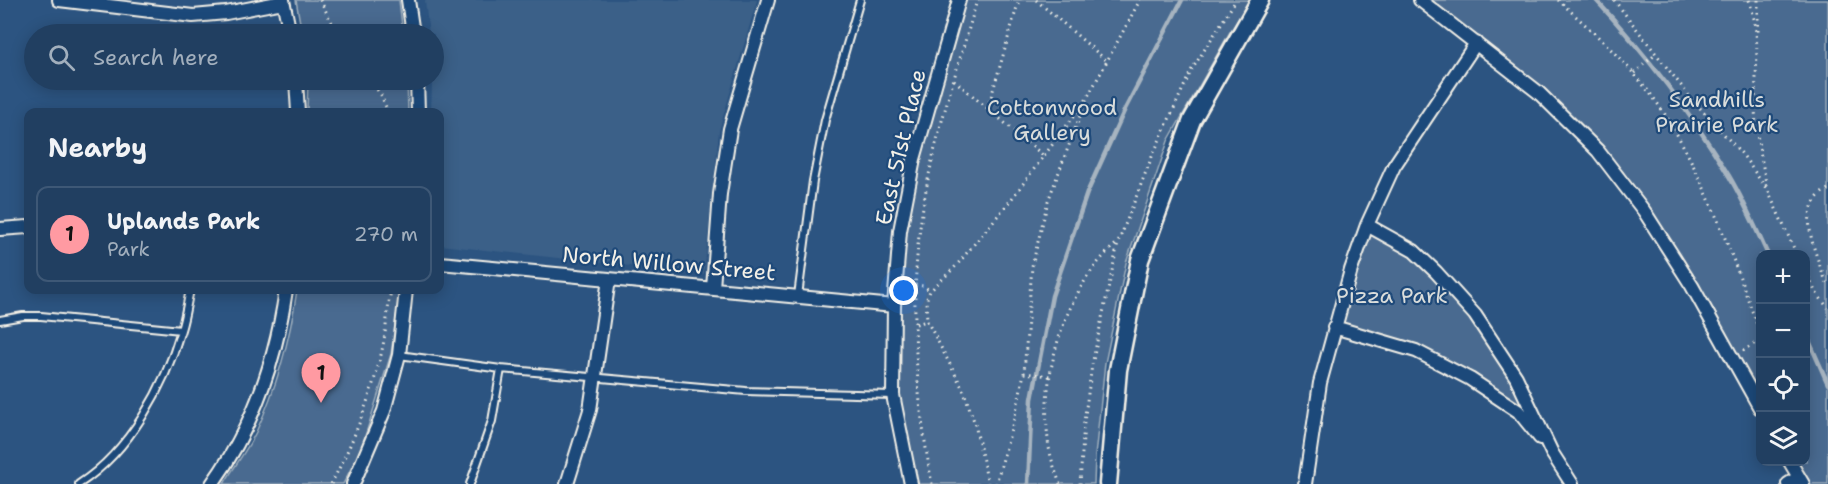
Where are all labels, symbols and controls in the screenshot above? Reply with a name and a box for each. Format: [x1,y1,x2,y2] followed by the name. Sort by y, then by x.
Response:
[24,24,444,90] search box
[45,41,78,74] icon: search
[93,43,219,72] text: Search here
[868,66,933,228] street label: East 51st Place
[1655,85,1779,139] park label: Sandhills Prairie Park
[987,93,1117,147] park label: Cottonwood Gallery
[48,130,147,165] text: Nearby
[107,207,260,236] text: Uplands Park
[65,221,74,247] text: 1
[354,221,418,247] text: 270 m
[107,236,150,262] text: Park
[561,240,777,287] street label: North Willow Street
[1756,250,1810,466] map controls
[1756,250,1810,304] button: +
[889,276,918,305] your location
[1336,281,1448,310] park label: Pizza Park
[1756,304,1810,358] button: −
[302,354,340,403] pin: 1
[1756,358,1810,412] button: locate
[1756,412,1810,466] button: layers

